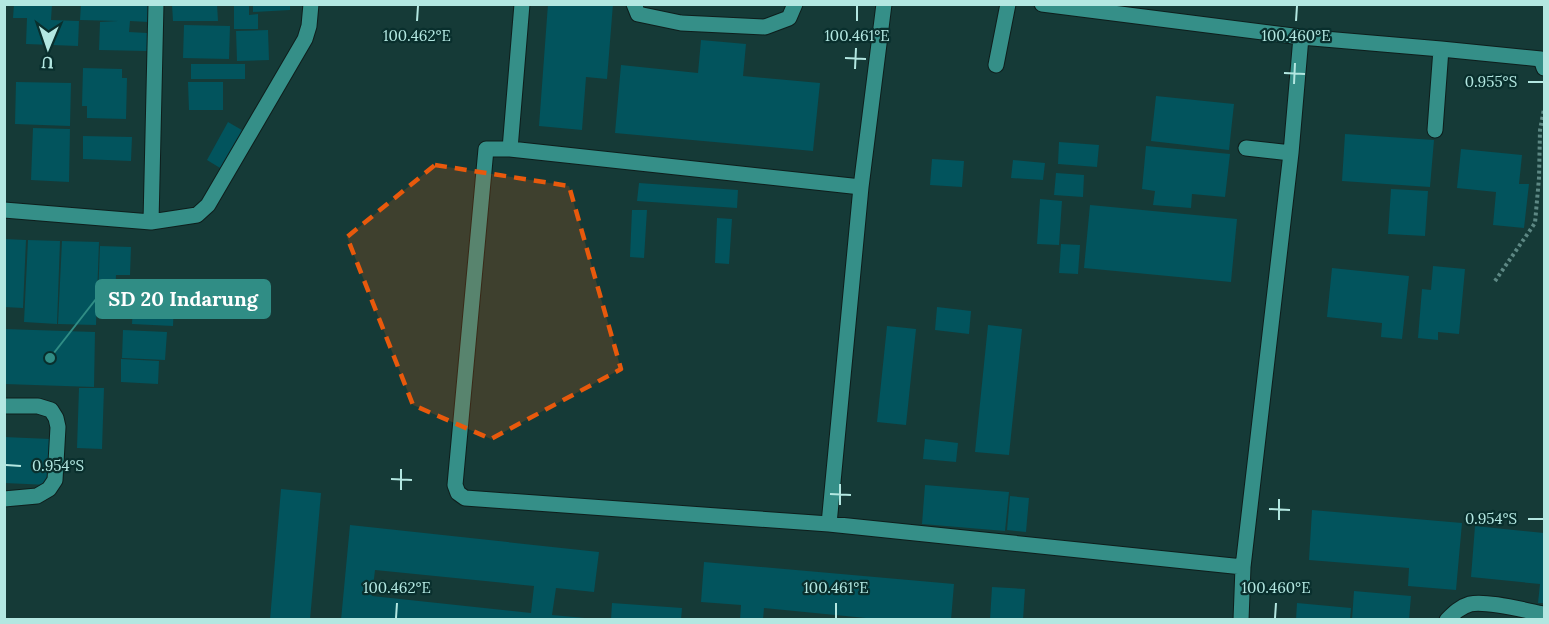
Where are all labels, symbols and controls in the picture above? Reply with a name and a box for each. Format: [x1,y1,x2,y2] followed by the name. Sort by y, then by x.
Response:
[18,18,78,78] north arrow
[383,26,451,45] text: 100.462°E
[824,26,890,45] text: 100.461°E
[1261,26,1331,45] text: 100.460°E
[41,53,54,73] text: U
[1465,72,1517,91] text: 0.955°S
[96,280,270,318] callout: SD 20 Indarung
[108,286,259,311] text: SD 20 Indarung
[32,456,84,475] text: 0.954°S
[1465,509,1517,528] text: 0.954°S
[363,578,431,597] text: 100.462°E
[803,578,869,597] text: 100.461°E
[1241,578,1311,597] text: 100.460°E

